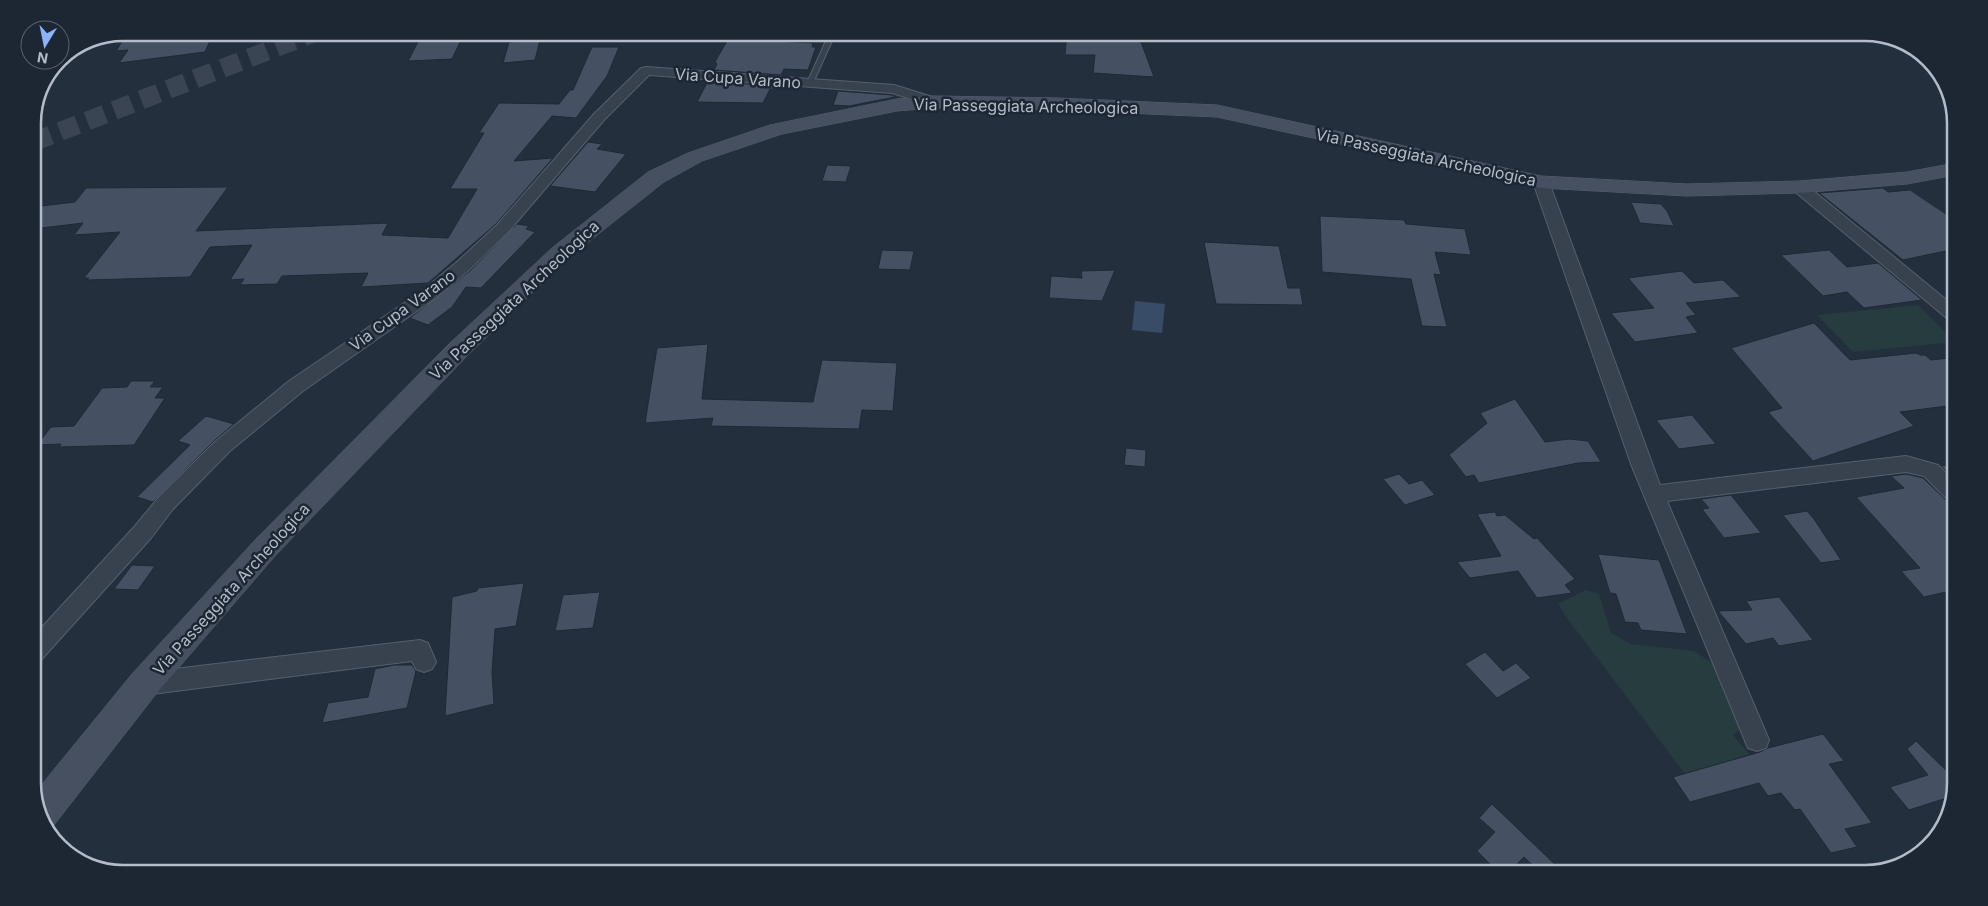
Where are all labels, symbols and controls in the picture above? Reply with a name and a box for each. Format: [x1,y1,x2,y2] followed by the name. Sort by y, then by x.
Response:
[20,20,70,70] north arrow
[36,49,49,68] text: N
[674,64,802,92] street label: Via Cupa Varano
[913,94,1139,118] street label: Via Passeggiata Archeologica
[1314,124,1538,190] street label: Via Passeggiata Archeologica
[425,216,603,384] street label: Via Passeggiata Archeologica
[345,265,459,355] street label: Via Cupa Varano
[148,499,314,679] street label: Via Passeggiata Archeologica

